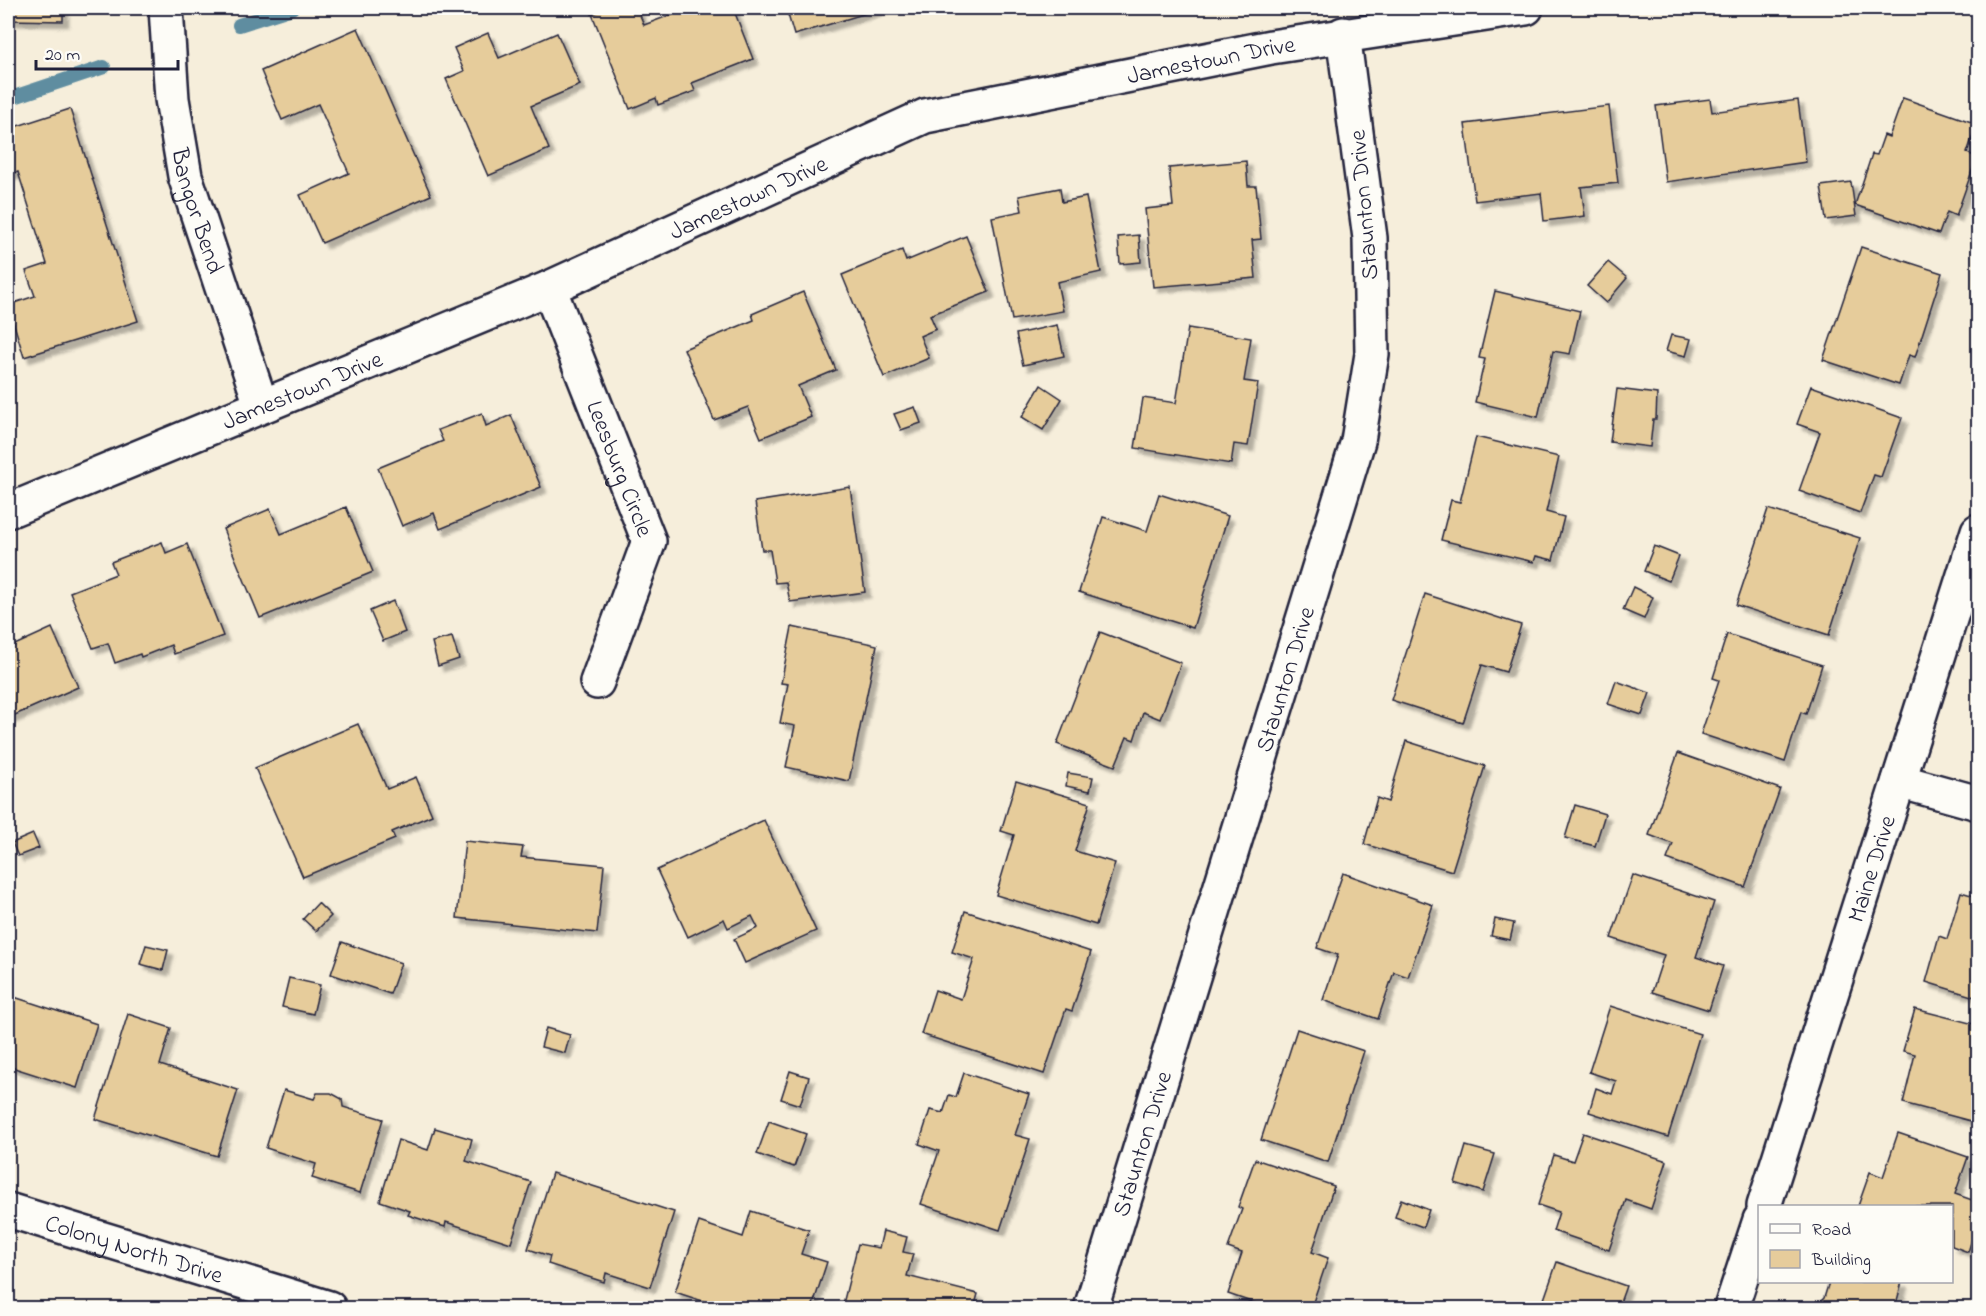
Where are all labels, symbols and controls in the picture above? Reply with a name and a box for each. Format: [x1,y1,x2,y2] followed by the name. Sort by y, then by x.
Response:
[1124,29,1298,95] street label: Jamestown Drive
[36,33,178,71] scale bar
[45,43,80,69] text: 20 m
[1341,128,1389,281] street label: Staunton Drive
[160,145,231,279] street label: Bangor Bend
[664,148,834,251] street label: Jamestown Drive
[217,343,389,441] street label: Jamestown Drive
[575,396,661,543] street label: Leesburg Circle
[1248,603,1326,757] street label: Staunton Drive
[1840,811,1907,927] street label: Maine Drive
[1105,1067,1183,1221] street label: Staunton Drive
[1758,1205,1953,1283] legend
[40,1207,227,1295] street label: Colony North Drive
[1812,1218,1851,1244] text: Road
[1811,1248,1871,1275] text: Building

